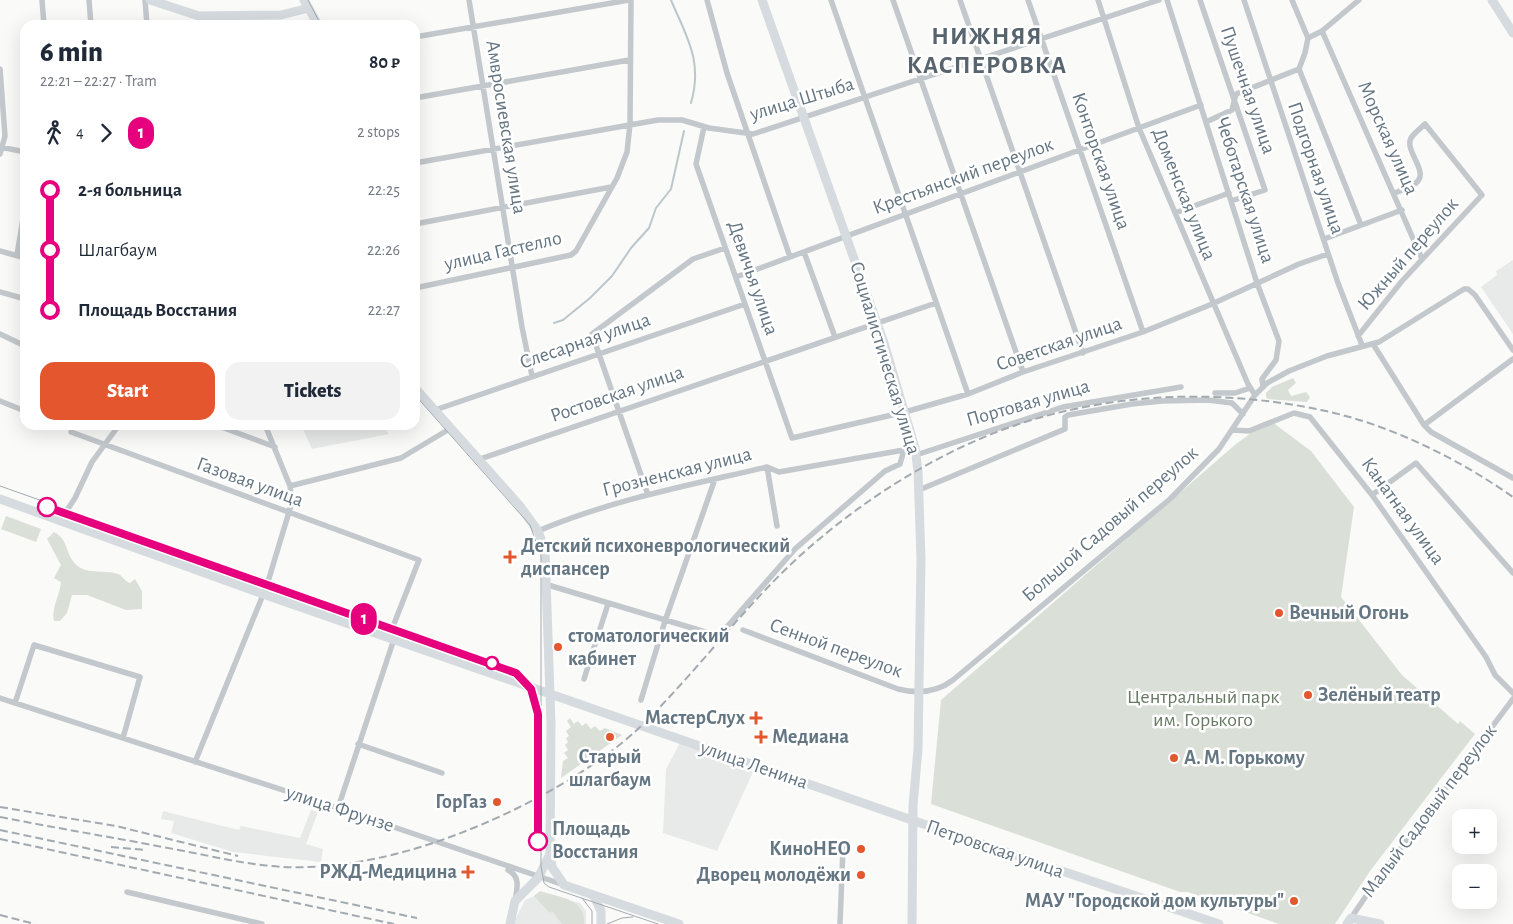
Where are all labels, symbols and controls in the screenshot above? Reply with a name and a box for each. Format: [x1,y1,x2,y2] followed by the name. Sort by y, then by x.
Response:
[907,24,1067,78] district label: НИЖНЯЯ КАСПЕРОВКА
[1217,24,1279,156] street label: Пушечная улица
[40,39,103,67] text: 6 min
[482,39,530,215] street label: Амвросиевская улица
[369,53,400,72] text: 80 ₽
[40,73,157,89] text: 22:21 – 22:27 · Tram
[747,74,856,125] street label: улица Штыба
[1354,78,1422,198] street label: Морская улица
[1068,90,1134,232] street label: Конторская улица
[1284,99,1348,237] street label: Подгорная улица
[1212,114,1278,266] street label: Чеботарская улица
[40,119,68,147] icon: walk
[92,119,120,147] icon: forward
[76,124,84,140] text: 4
[138,124,144,142] text: 1
[357,124,400,140] text: 2 stops
[1148,125,1220,263] street label: Доменская улица
[870,134,1056,218] street label: Крестьянский переулок
[78,181,182,200] text: 2-я больница
[368,182,400,198] text: 22:25
[1354,194,1462,314] street label: Южный переулок
[724,218,782,338] street label: Девичья улица
[442,228,563,274] street label: улица Гастелло
[78,241,157,260] text: Шлагбаум
[367,242,400,258] text: 22:26
[846,259,924,457] street label: Социалистическая улица
[78,301,237,320] text: Площадь Восстания
[368,302,400,318] text: 22:27
[517,309,653,373] street label: Слесарная улица
[994,313,1124,375] street label: Советская улица
[40,362,215,420] button: Start
[225,362,400,420] button: Tickets
[548,362,686,426] street label: Ростовская улица
[964,376,1092,430] street label: Портовая улица
[1018,442,1202,606] street label: Большой Садовый переулок
[600,444,754,500] street label: Грозненская улица
[194,453,306,511] street label: Газовая улица
[1358,454,1448,568] street label: Канатная улица
[37,497,57,517] unlabelled marker
[521,536,790,579] place label: Детский психоневрологический диспансер
[503,550,517,564] marker: Детский психоневрологический диспансер
[348,603,380,635] line badge: 1
[1289,603,1409,623] place label: Вечный Огонь
[1273,607,1285,619] marker: Вечный Огонь
[361,610,367,628] text: 1
[767,615,905,681] street label: Сенной переулок
[568,626,730,669] place label: стоматологический кабинет
[552,641,564,653] marker: стоматологический кабинет
[485,656,499,670] unlabelled marker
[1318,685,1441,705] place label: Зелёный театр
[1127,687,1279,730] park label: Центральный парк им. Горького
[1302,689,1314,701] marker: Зелёный театр
[645,708,746,728] place label: МастерСлух
[749,711,763,725] marker: МастерСлух
[1358,721,1500,901] street label: Малый Садовый переулок
[772,727,850,747] place label: Медиана
[754,730,768,744] marker: Медиана
[604,731,616,743] marker: Старый шлагбаум
[697,737,810,793] street label: улица Ленина
[569,747,651,790] place label: Старый шлагбаум
[1184,748,1305,768] place label: А. М. Горькому
[1168,752,1180,764] marker: А. М. Горькому
[283,782,396,836] street label: улица Фрунзе
[435,792,487,812] place label: ГорГаз
[491,796,503,808] marker: ГорГаз
[1452,809,1497,909] map controls
[1452,809,1497,854] button: +
[924,816,1066,882] street label: Петровская улица
[552,819,638,862] place label: Площадь Восстания
[528,831,548,851] marker: Площадь Восстания
[769,839,851,859] place label: КиноНЕО
[855,843,867,855] marker: КиноНЕО
[319,862,458,882] place label: РЖД-Медицина
[1452,864,1497,909] button: −
[461,865,475,879] marker: РЖД-Медицина
[697,865,851,885] place label: Дворец молодёжи
[855,869,867,881] marker: Дворец молодёжи
[1025,891,1284,911] place label: МАУ "Городской дом культуры"
[1288,895,1300,907] marker: МАУ "Городской дом культуры"

